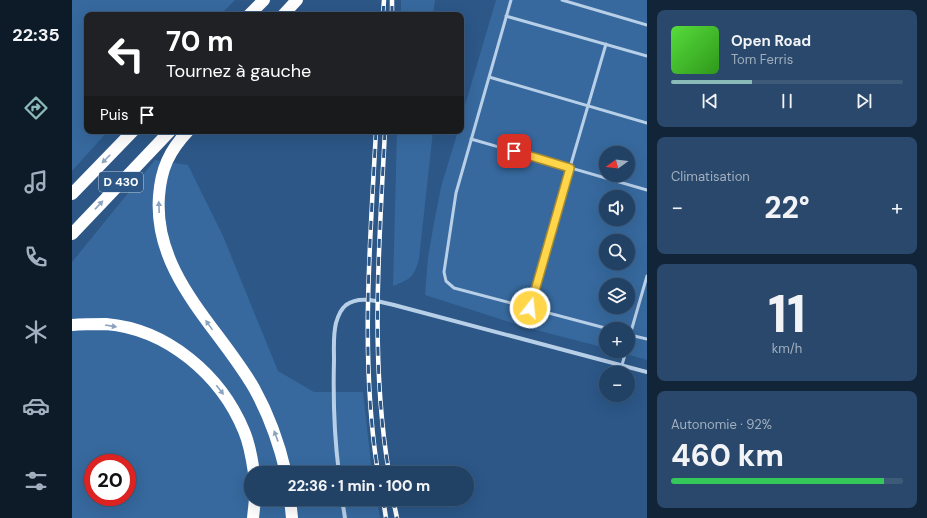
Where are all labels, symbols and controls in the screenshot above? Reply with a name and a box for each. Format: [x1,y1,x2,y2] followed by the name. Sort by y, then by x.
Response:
[12,23,60,47] text: 22:35
[166,23,234,60] text: 70 m
[100,28,152,80] icon: left
[731,31,811,51] text: Open Road
[731,51,793,68] text: Tom Ferris
[166,59,311,83] text: Tournez à gauche
[699,90,721,112] icon: previous
[776,90,798,112] icon: pause
[853,90,875,112] icon: next
[22,94,50,122] icon: directions
[136,104,158,126] icon: arrive
[100,105,128,125] text: Puis
[497,134,531,168] pin
[503,140,525,162] icon: arrive
[599,146,635,182] north arrow
[599,146,635,402] map controls
[101,154,111,164] one-way arrow
[22,168,50,196] icon: music
[671,168,750,185] text: Climatisation
[99,172,143,192] road number: D 430
[764,188,810,227] text: 22°
[599,190,635,226] button: sound
[671,193,683,222] text: −
[891,193,903,222] text: +
[94,200,103,210] one-way arrow
[156,200,162,213] one-way arrow
[599,234,635,270] button: search
[22,243,50,271] icon: phone
[599,278,635,314] button: layers
[768,280,806,348] text: 11
[509,287,551,329] position arrow
[22,318,50,346] icon: climate
[205,319,213,330] one-way arrow
[599,322,635,358] button: +
[105,323,117,329] one-way arrow
[772,340,802,357] text: km/h
[599,366,635,402] button: −
[216,384,224,395] one-way arrow
[22,392,50,420] icon: car
[671,416,772,433] text: Autonomie · 92%
[272,429,278,441] one-way arrow
[671,436,784,475] text: 460 km
[84,454,136,506] speed limit sign: 20
[22,467,50,495] icon: filters
[288,476,430,496] text: 22:36 · 1 min · 100 m

